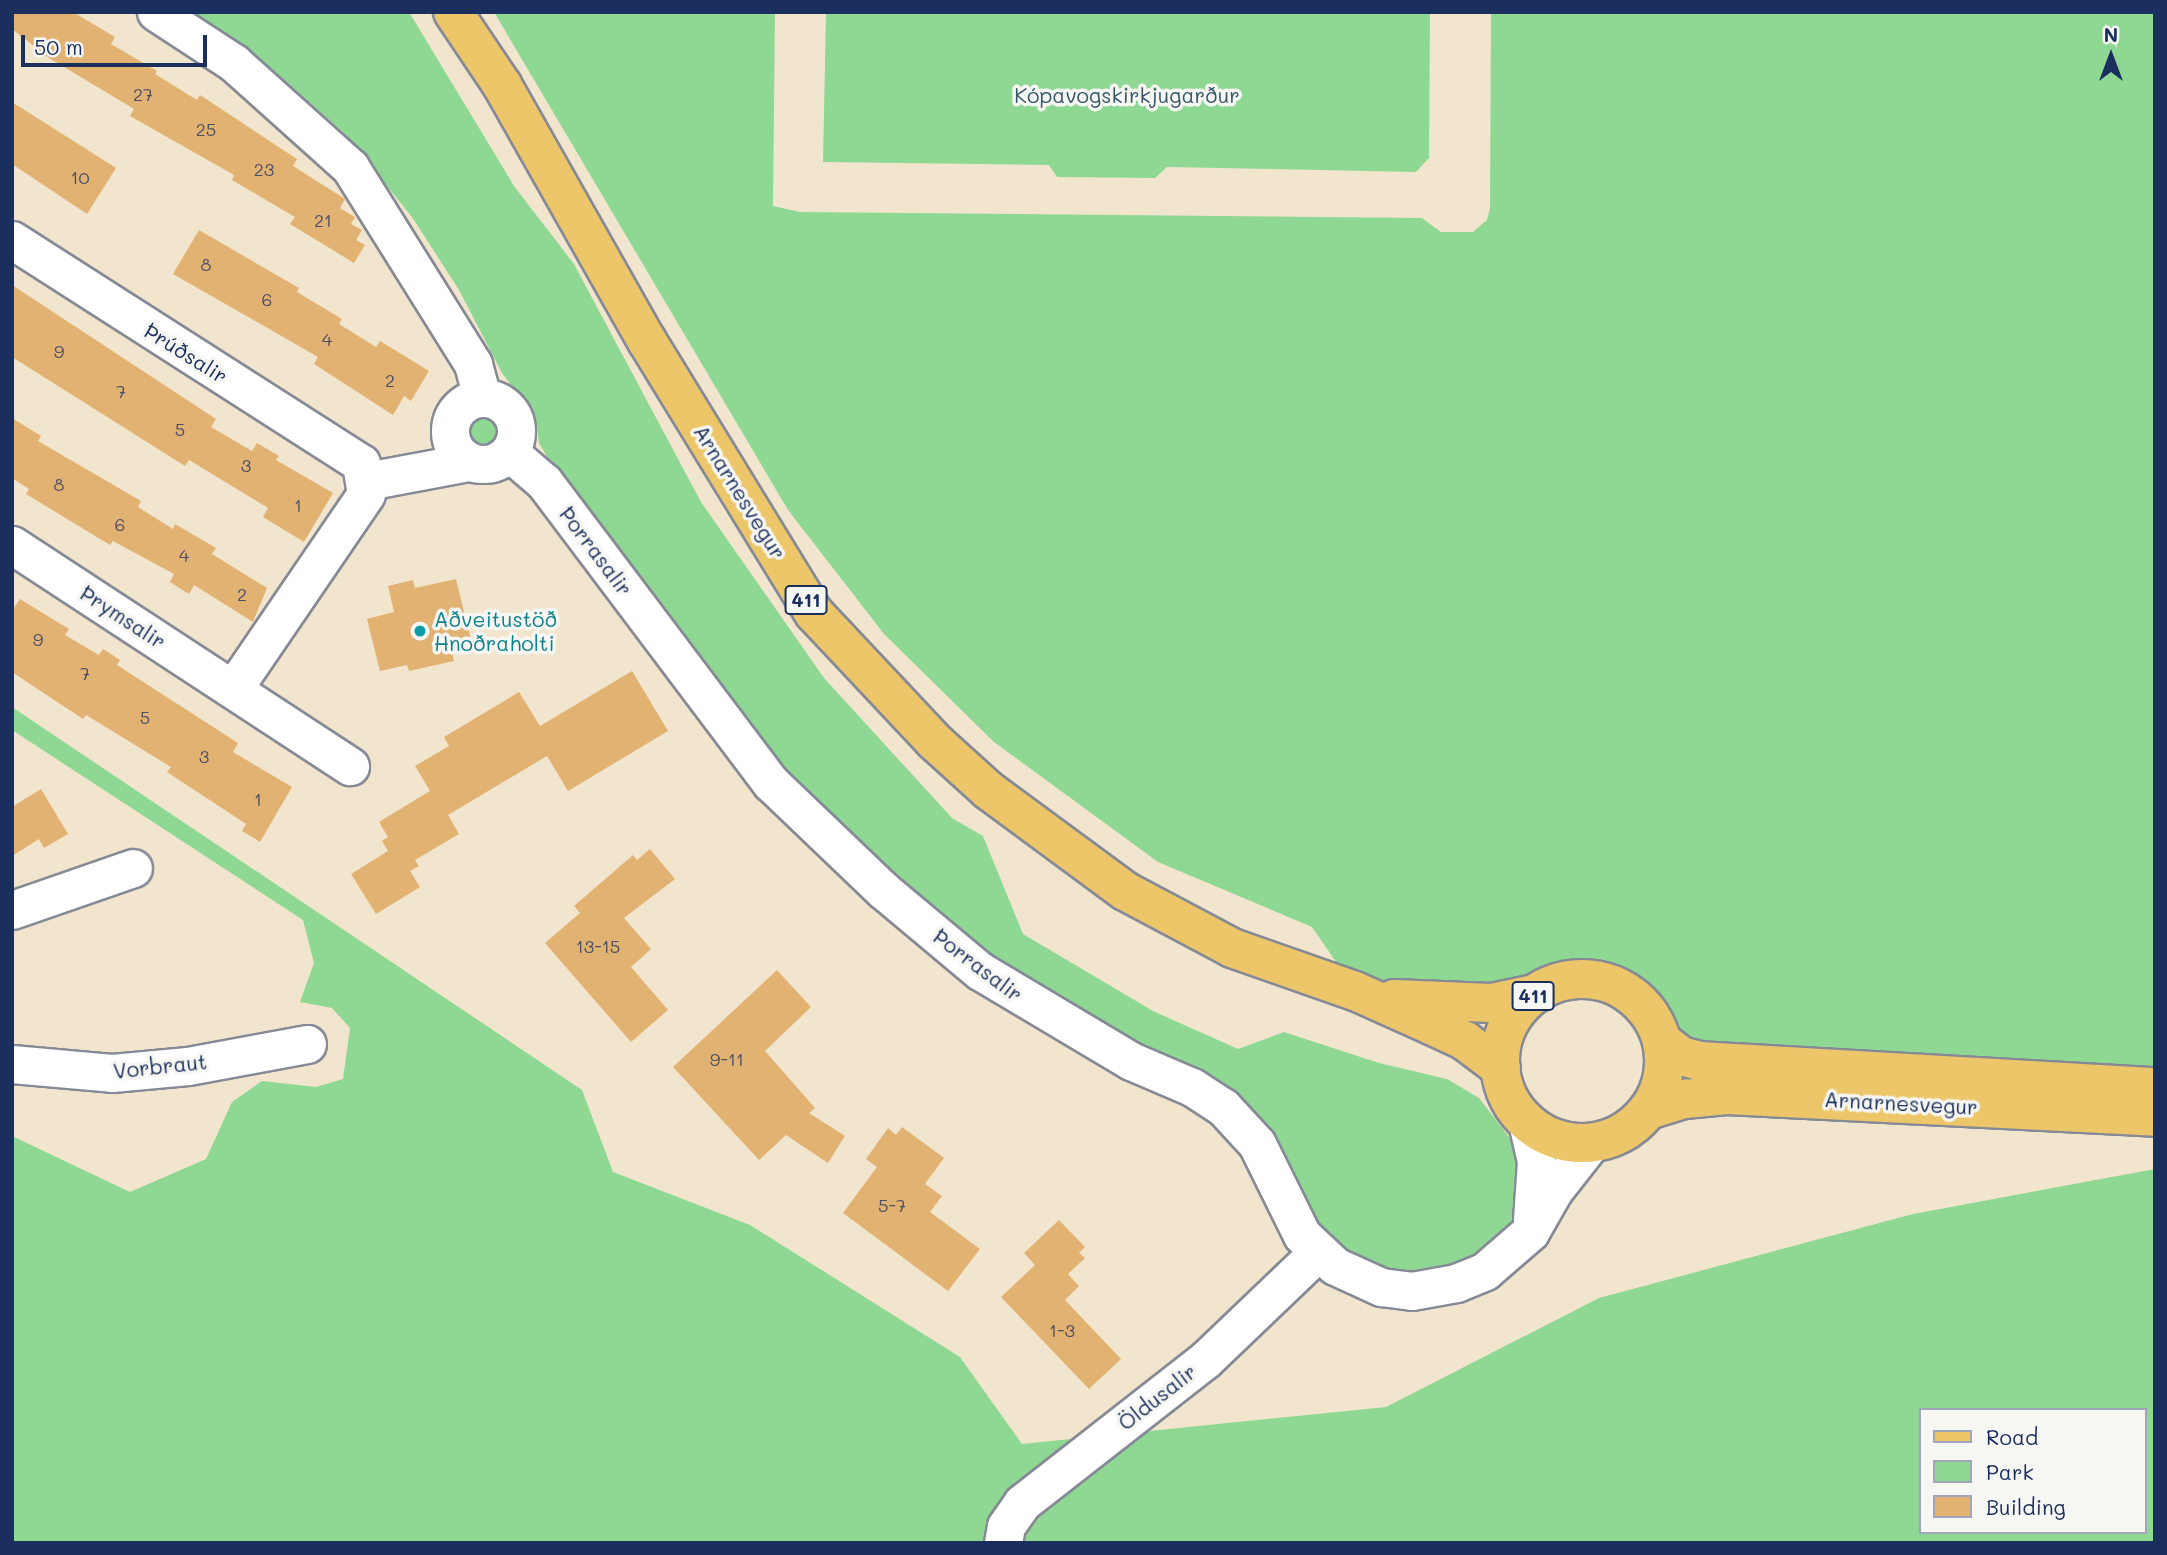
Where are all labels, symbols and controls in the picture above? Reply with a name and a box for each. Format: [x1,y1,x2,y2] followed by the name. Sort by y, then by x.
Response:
[24,21,210,65] scale bar
[2076,21,2146,91] north arrow
[2104,22,2118,47] text: N
[34,33,83,60] text: 50 m
[1014,82,1240,108] park label: Kópavogskirkjugarður
[133,83,153,105] house number: 27
[196,118,216,140] house number: 25
[254,158,274,180] house number: 23
[70,166,90,188] house number: 10
[314,209,332,231] house number: 21
[201,253,211,275] house number: 8
[262,288,272,310] house number: 6
[140,318,232,388] street label: Þrúðsalir
[322,328,332,350] house number: 4
[54,340,64,362] house number: 9
[385,369,395,391] house number: 2
[116,380,126,402] house number: 7
[175,418,185,440] house number: 5
[689,420,791,564] street label: Arnarnesvegur
[241,454,251,476] house number: 3
[54,473,64,495] house number: 8
[294,494,302,516] house number: 1
[554,501,638,601] street label: Þorrasalir
[115,513,125,535] house number: 6
[179,544,189,566] house number: 4
[75,580,171,654] street label: Þrymsalir
[237,583,247,605] house number: 2
[783,584,829,615] road number: 411
[434,606,557,656] place label: Aðveitustöð Hnoðraholti
[412,623,428,639] marker: Aðveitustöð Hnoðraholti
[33,628,43,650] house number: 9
[80,662,90,684] house number: 7
[140,706,150,728] house number: 5
[199,745,209,767] house number: 3
[254,788,262,810] house number: 1
[928,923,1028,1007] street label: Þorrasalir
[576,935,620,957] house number: 13-15
[1510,980,1556,1012] road number: 411
[710,1048,744,1070] house number: 9-11
[112,1049,208,1083] street label: Vorbraut
[1824,1086,1978,1120] street label: Arnarnesvegur
[878,1194,906,1216] house number: 5-7
[1049,1319,1075,1341] house number: 1-3
[1113,1359,1201,1435] street label: Öldusalir
[1918,1408,2146,1534] legend
[1986,1423,2038,1450] text: Road
[1986,1458,2034,1485] text: Park
[1986,1493,2066,1520] text: Building

